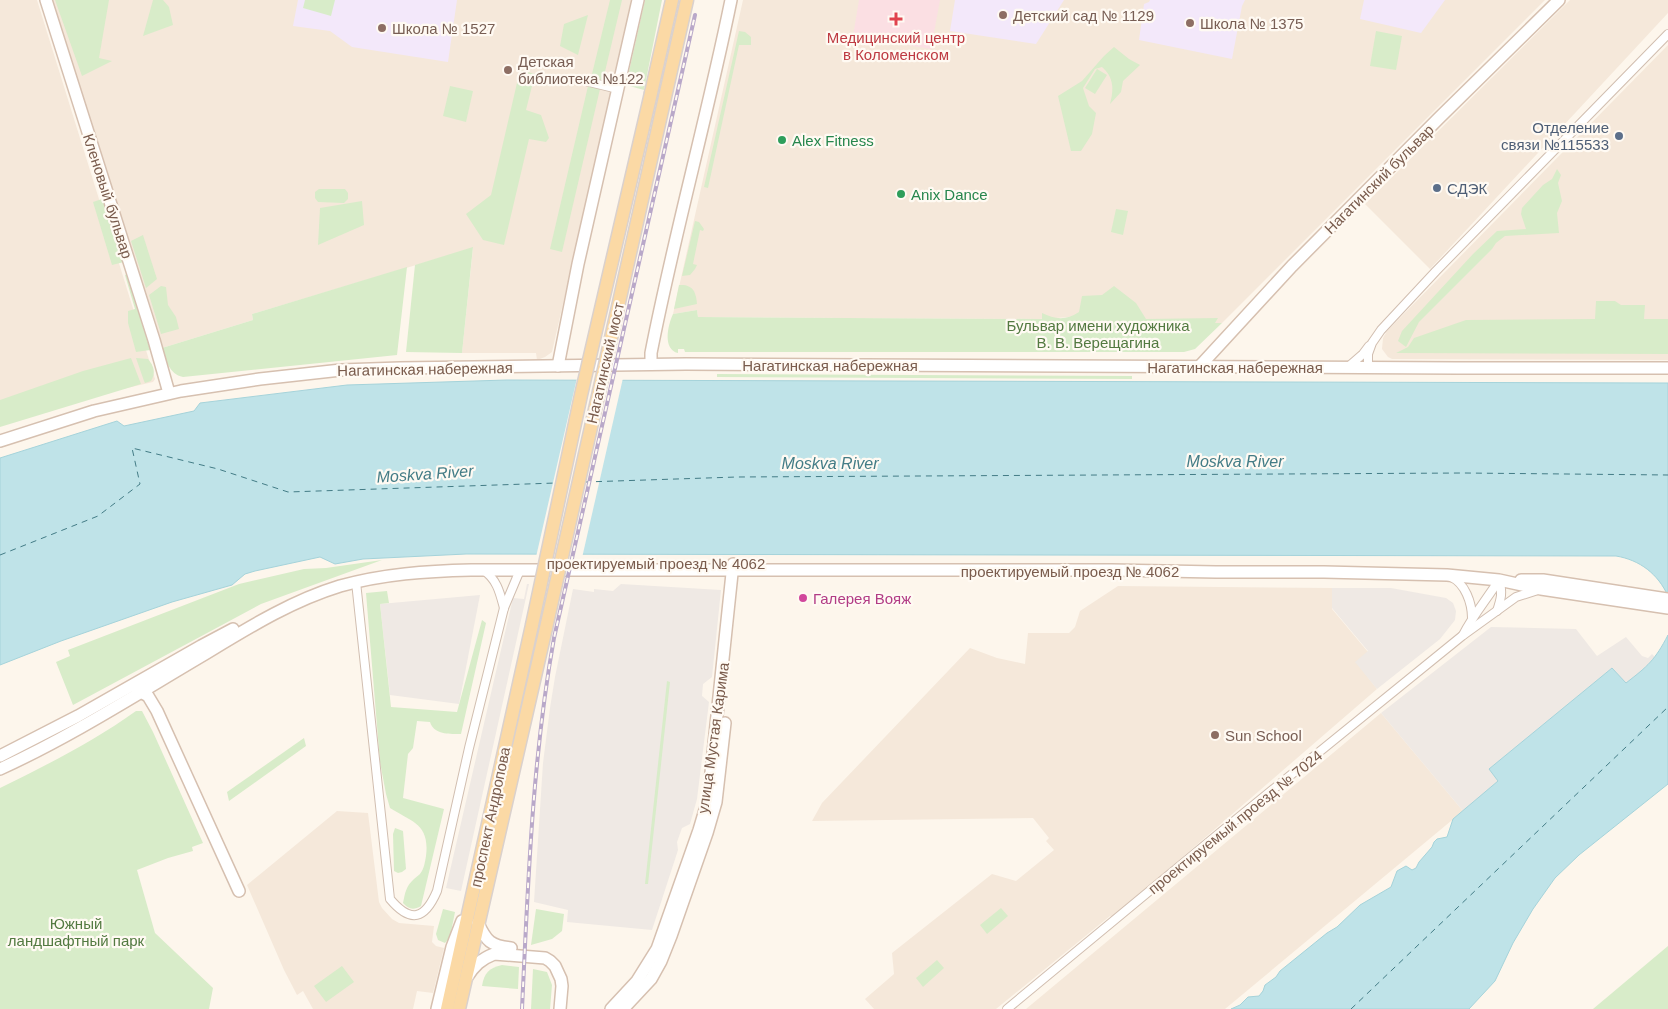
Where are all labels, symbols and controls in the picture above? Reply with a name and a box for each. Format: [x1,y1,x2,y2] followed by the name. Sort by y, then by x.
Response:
[1013,7,1154,24] place label: Детский сад № 1129
[997,9,1009,21] marker: Детский сад № 1129
[889,12,903,26] marker: Медицинский центр в Коломенском
[1200,15,1303,32] place label: Школа № 1375
[1184,17,1196,29] marker: Школа № 1375
[392,20,495,37] place label: Школа № 1527
[376,22,388,34] marker: Школа № 1527
[827,29,965,63] place label: Медицинский центр в Коломенском
[518,53,644,87] place label: Детская библиотека №122
[502,64,514,76] marker: Детская библиотека №122
[1501,119,1609,153] place label: Отделение связи №115533
[1321,121,1437,237] street label: Нагатинский бульвар
[1613,130,1625,142] marker: Отделение связи №115533
[80,131,136,261] street label: Кленовый бульвар
[792,132,874,149] place label: Alex Fitness
[776,134,788,146] marker: Alex Fitness
[1447,180,1487,197] place label: СДЭК
[1431,182,1443,194] marker: СДЭК
[911,186,988,203] place label: Anix Dance
[895,188,907,200] marker: Anix Dance
[583,301,627,425] street label: Нагатинский мост
[1006,317,1190,351] park label: Бульвар имени художника В. В. Верещагина
[742,357,918,374] street label: Нагатинская набережная
[337,359,513,379] street label: Нагатинская набережная
[1147,359,1323,376] street label: Нагатинская набережная
[1187,453,1284,470] water label: Moskva River
[782,455,879,472] water label: Moskva River
[376,462,475,486] water label: Moskva River
[547,555,765,572] street label: проектируемый проезд № 4062
[961,563,1179,580] street label: проектируемый проезд № 4062
[813,590,911,607] place label: Галерея Вояж
[797,592,809,604] marker: Галерея Вояж
[694,661,732,815] street label: улица Мустая Карима
[1225,727,1302,744] place label: Sun School
[1209,729,1221,741] marker: Sun School
[467,745,513,889] street label: проспект Андропова
[1145,747,1325,897] street label: проектируемый проезд № 7024
[8,915,145,949] park label: Южный ландшафтный парк

